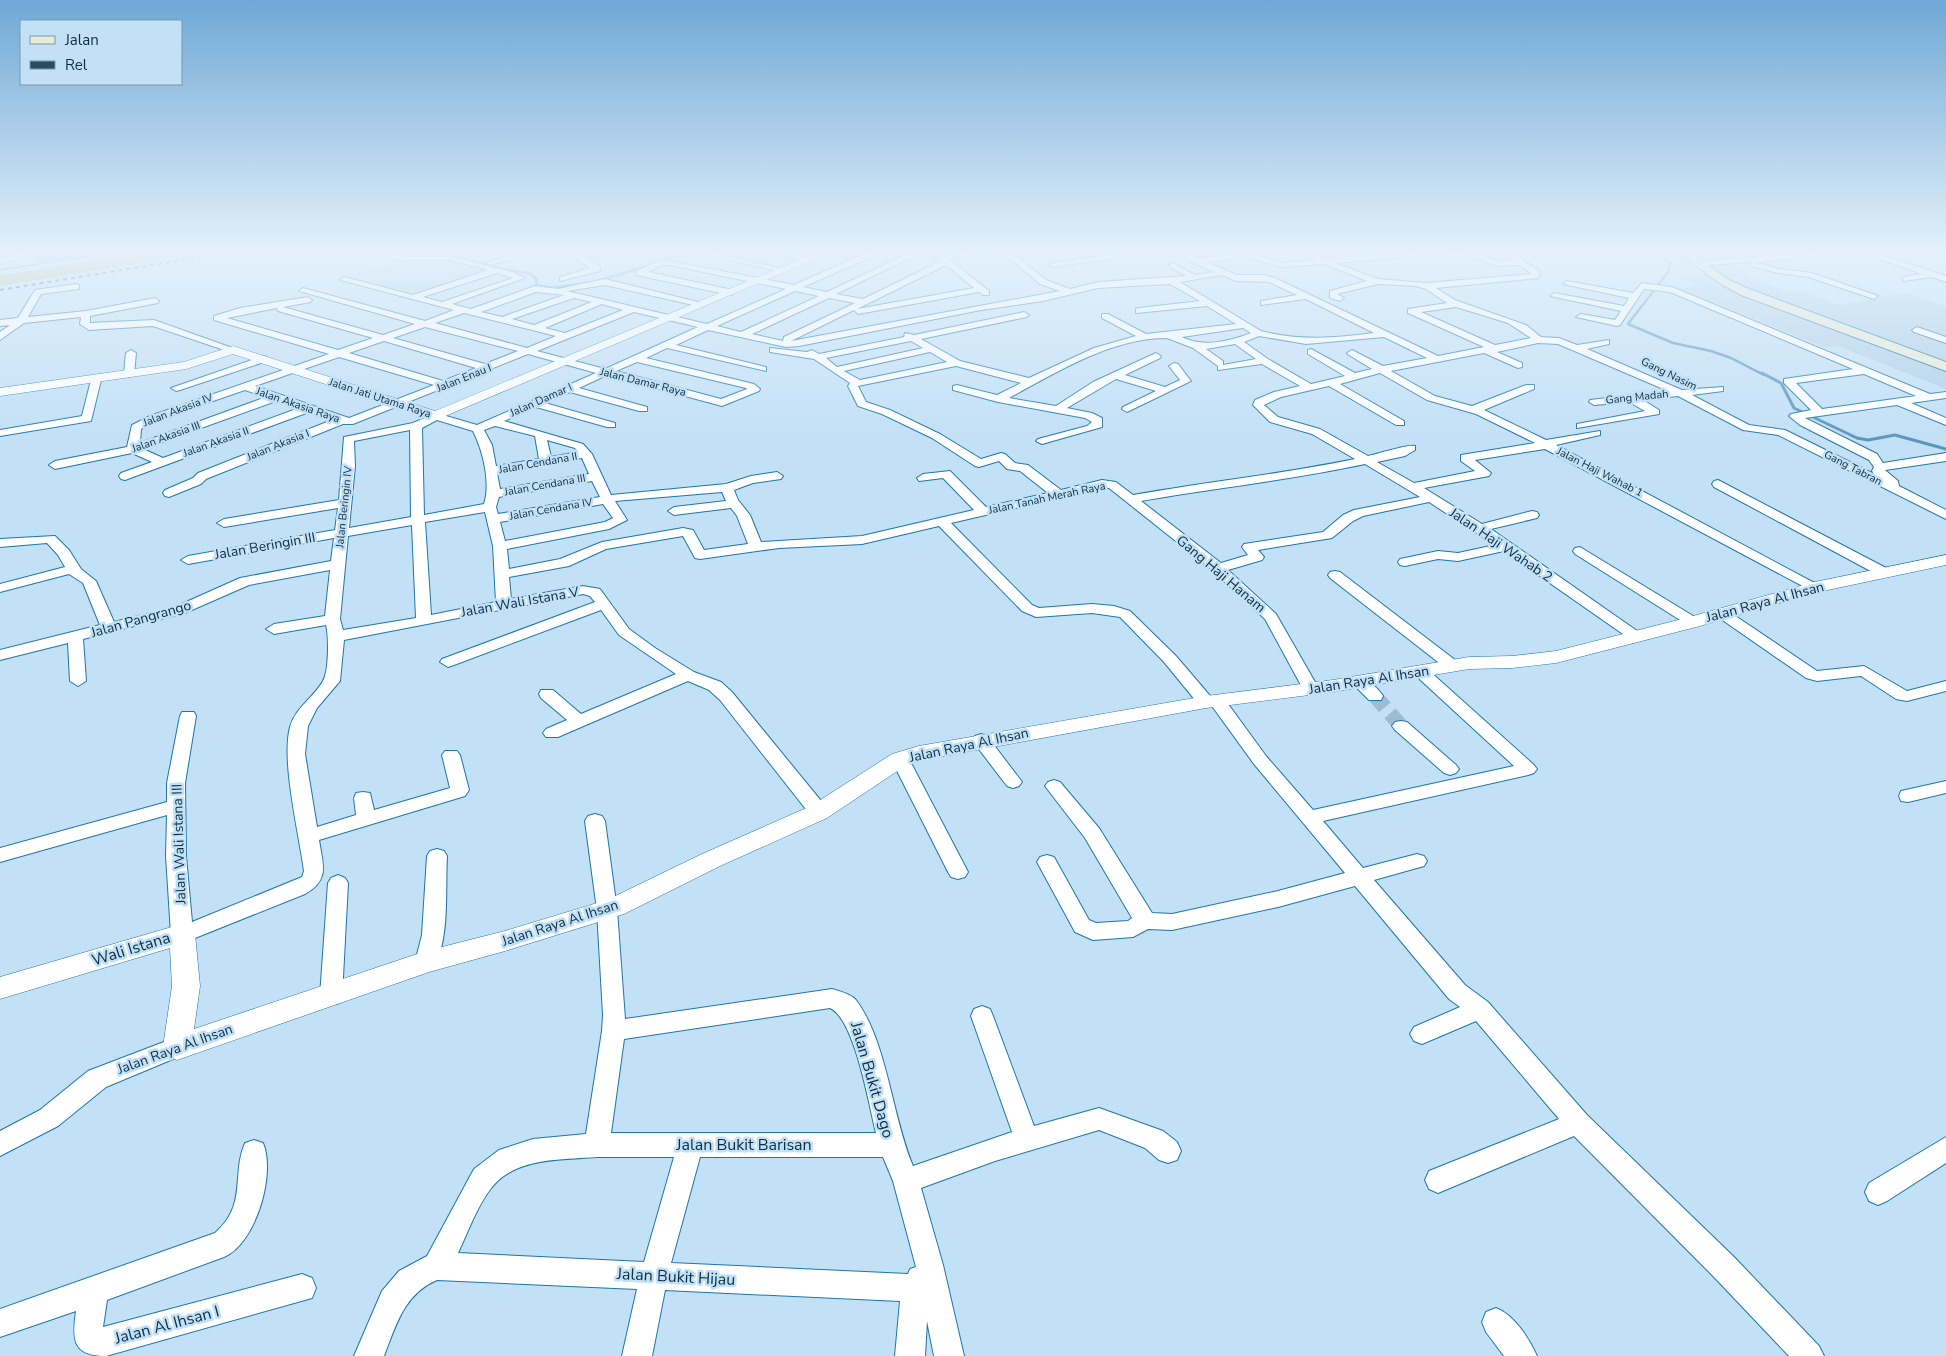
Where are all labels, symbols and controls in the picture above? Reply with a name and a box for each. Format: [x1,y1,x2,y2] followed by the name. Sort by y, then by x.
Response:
[20,20,182,85] legend
[64,30,99,50] text: Jalan
[65,55,88,75] text: Rel
[1638,354,1700,394] street label: Gang Nasim
[433,360,494,396] street label: Jalan Enau I
[597,364,688,400] street label: Jalan Damar Raya
[326,374,433,422] street label: Jalan Jati Utama Raya
[507,380,574,421] street label: Jalan Damar I
[253,383,342,426] street label: Jalan Akasia Raya
[1605,386,1669,408] street label: Gang Madah
[140,390,216,431] street label: Jalan Akasia IV
[129,418,202,457] street label: Jalan Akasia III
[180,423,251,461] street label: Jalan Akasia II
[244,426,311,465] street label: Jalan Akasia I
[1553,443,1646,500] street label: Jalan Haji Wahab 1
[1821,447,1885,489] street label: Gang Tabran
[497,449,578,477] street label: Jalan Cendana II
[332,465,356,550] street label: Jalan Beringin IV
[502,470,587,500] street label: Jalan Cendana III
[986,478,1107,518] street label: Jalan Tanah Merah Raya
[507,494,594,524] street label: Jalan Cendana IV
[1445,503,1556,587] street label: Jalan Haji Wahab 2
[212,528,317,564] street label: Jalan Beringin III
[1172,531,1270,617] street label: Gang Haji Hanam
[1703,577,1826,627] street label: Jalan Raya Al Ihsan
[459,582,581,622] street label: Jalan Wali Istana V
[88,596,194,643] street label: Jalan Pangrango
[1307,661,1430,699] street label: Jalan Raya Al Ihsan
[907,723,1030,767] street label: Jalan Raya Al Ihsan
[167,784,191,905] street label: Jalan Wali Istana III
[498,895,621,951] street label: Jalan Raya Al Ihsan
[89,927,173,971] street label: Wali Istana
[845,1018,899,1141] street label: Jalan Bukit Dago
[114,1019,235,1079] street label: Jalan Raya Al Ihsan
[675,1134,812,1156] street label: Jalan Bukit Barisan
[615,1263,736,1291] street label: Jalan Bukit Hijau
[111,1300,222,1350] street label: Jalan Al Ihsan I

